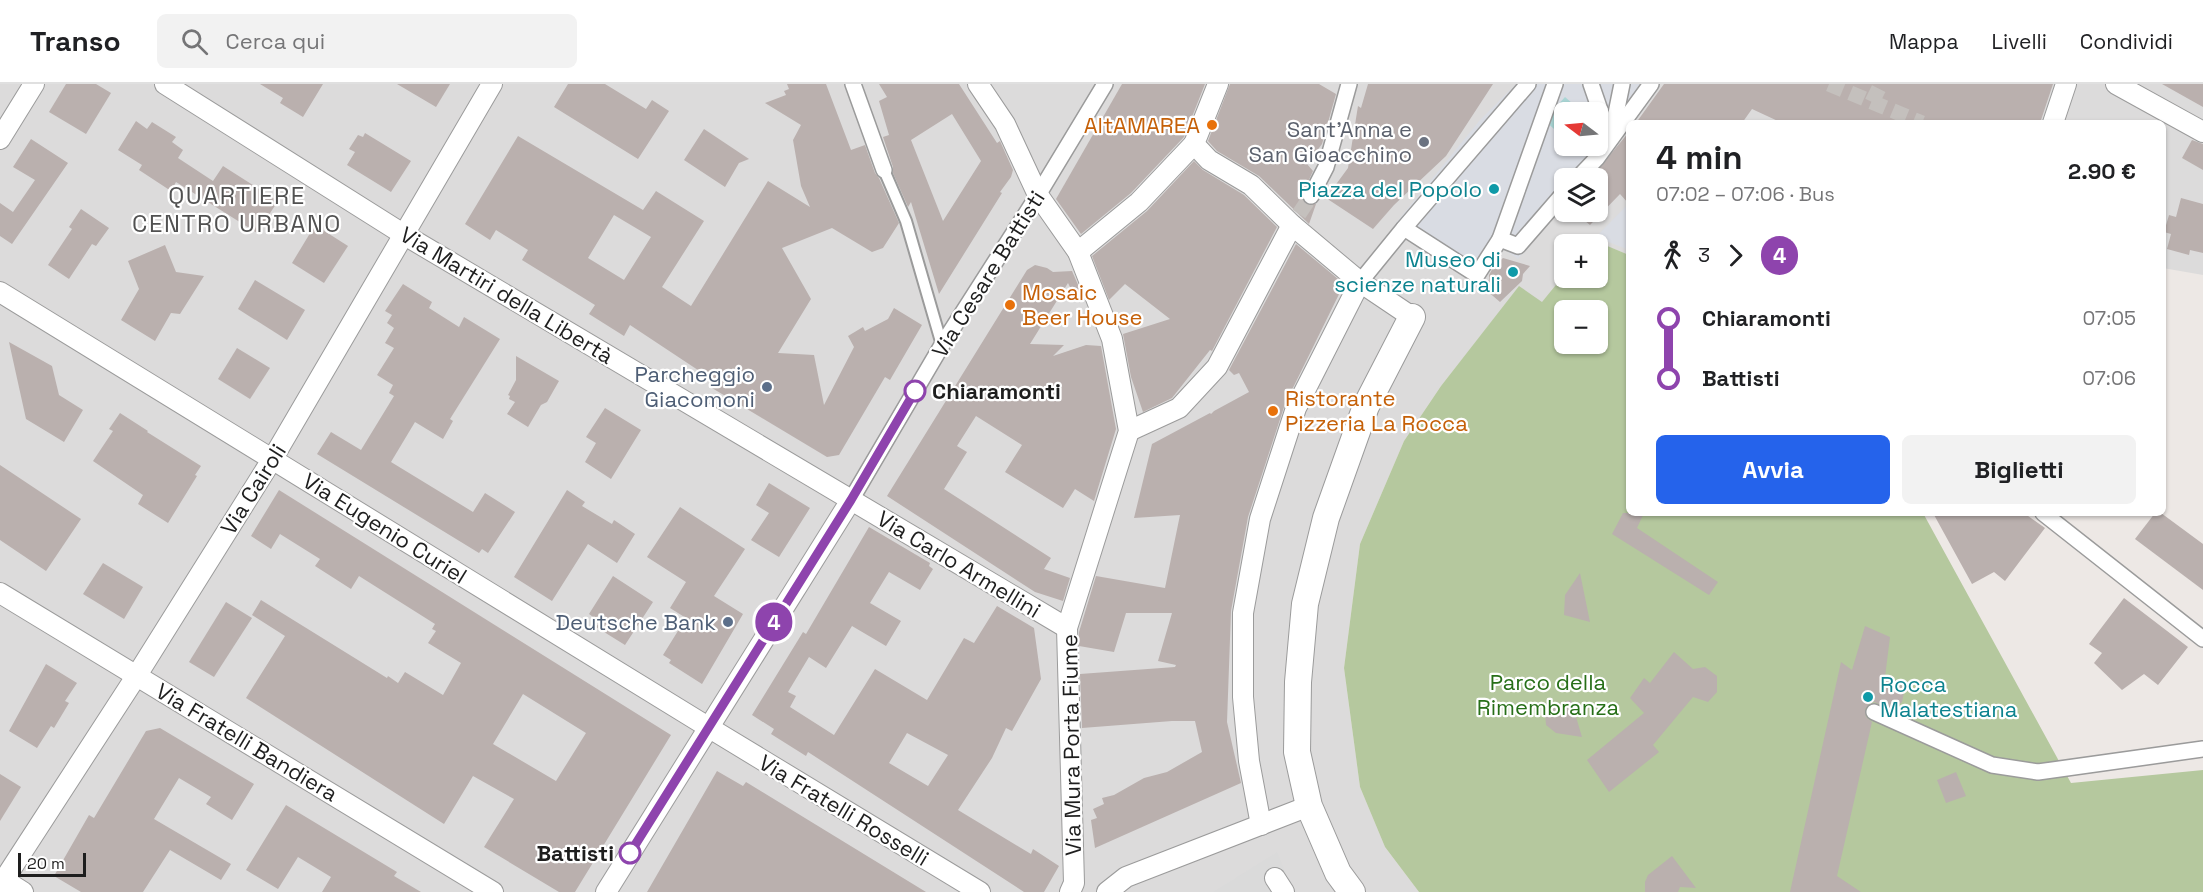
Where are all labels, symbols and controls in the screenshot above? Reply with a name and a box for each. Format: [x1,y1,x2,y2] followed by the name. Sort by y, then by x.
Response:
[157,14,577,68] search box
[30,23,121,59] text: Transo
[178,25,211,58] icon: search
[226,27,325,55] text: Cerca qui
[1889,28,1958,55] text: Mappa
[1991,28,2047,55] text: Livelli
[2080,28,2173,55] text: Condividi
[1554,102,1608,156] north arrow
[1554,102,1608,354] map controls
[1084,111,1200,139] place label: AltAMAREA
[1249,115,1412,168] place label: Sant'Anna e San Gioacchino
[1205,118,1219,132] marker: AltAMAREA
[1417,135,1431,149] marker: Sant'Anna e San Gioacchino
[1656,137,1743,179] text: 4 min
[2068,157,2136,185] text: 2.90 €
[1554,168,1608,222] button: layers
[1298,175,1482,203] place label: Piazza del Popolo
[132,180,342,239] district label: QUARTIERE CENTRO URBANO
[1656,181,1835,207] text: 07:02 – 07:06 · Bus
[1487,182,1501,196] marker: Piazza del Popolo
[925,185,1051,363] street label: Via Cesare Battisti
[395,220,619,370] street label: Via Martiri della Libertà
[1554,234,1608,288] button: +
[1656,239,1689,272] icon: walk
[1719,239,1752,272] icon: forward
[1698,242,1710,268] text: 3
[1773,242,1786,269] text: 4
[1334,245,1501,298] place label: Museo di scienze naturali
[1506,265,1520,279] marker: Museo di scienze naturali
[1022,278,1143,331] place label: Mosaic Beer House
[1003,298,1017,312] marker: Mosaic Beer House
[1554,300,1608,354] button: −
[1702,304,1831,332] text: Chiaramonti
[2082,305,2136,331] text: 07:05
[635,360,755,413] place label: Parcheggio Giacomoni
[1702,364,1780,392] text: Battisti
[2082,365,2136,391] text: 07:06
[932,377,1061,405] place label: Chiaramonti
[760,380,774,394] marker: Parcheggio Giacomoni
[904,380,926,402] marker: Chiaramonti
[1285,384,1468,437] place label: Ristorante Pizzeria La Rocca
[1266,404,1280,418] marker: Ristorante Pizzeria La Rocca
[1656,435,1890,504] button: Avvia
[1902,435,2136,504] button: Biglietti
[214,438,292,540] street label: Via Cairoli
[298,466,472,590] street label: Via Eugenio Curiel
[872,504,1046,624] street label: Via Carlo Armellini
[754,602,794,642] line badge: 4
[555,608,716,636] place label: Deutsche Bank
[767,609,781,636] text: 4
[721,615,735,629] marker: Deutsche Bank
[1055,634,1087,856] street label: Via Mura Porta Fiume
[1477,668,1620,721] park label: Parco della Rimembranza
[1880,670,2018,723] place label: Rocca Malatestiana
[151,677,343,808] street label: Via Fratelli Bandiera
[1861,690,1875,704] marker: Rocca Malatestiana
[754,748,934,872] street label: Via Fratelli Rosselli
[536,839,614,867] place label: Battisti
[619,842,641,864] marker: Battisti
[18,850,86,878] scale bar
[27,853,65,874] text: 20 m

